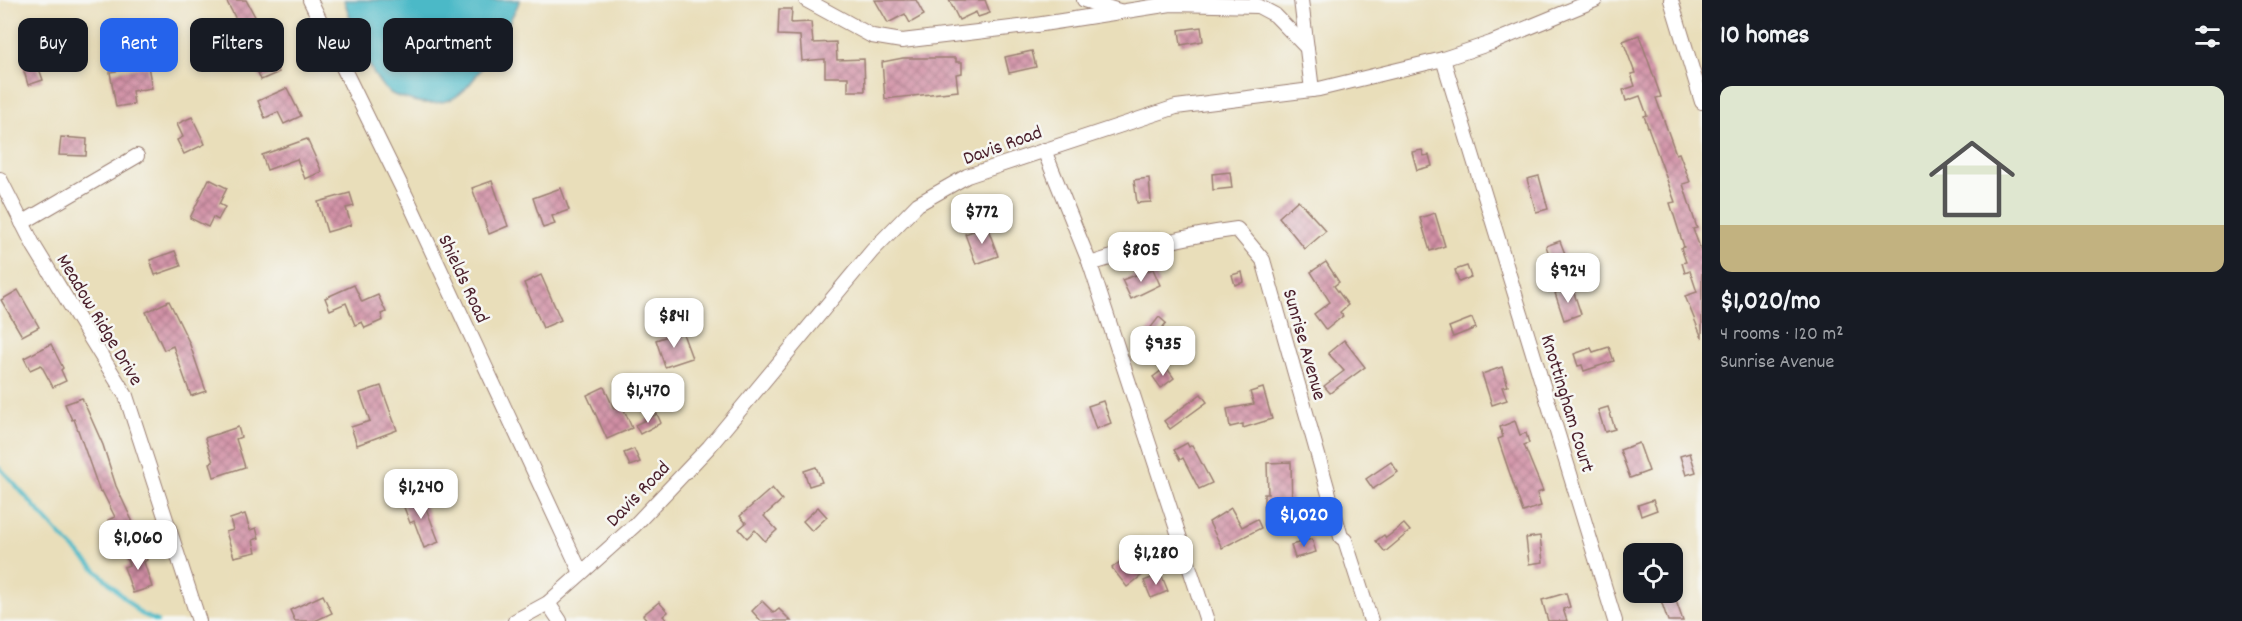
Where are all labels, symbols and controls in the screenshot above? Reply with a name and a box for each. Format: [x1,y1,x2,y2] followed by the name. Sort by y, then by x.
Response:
[18,18,88,72] chip: Buy
[100,18,178,72] chip: Rent
[190,18,284,72] chip: Filters
[296,18,371,72] chip: New
[383,18,513,72] chip: Apartment
[1720,18,1810,55] text: 10 homes
[2191,20,2224,53] icon: filters
[960,120,1046,174] street label: Davis Road
[1918,125,2026,233] icon: home
[946,194,1018,245] pin: $772
[965,199,999,227] text: $772
[430,230,495,328] street label: Shields Road
[1105,232,1177,283] pin: $805
[1122,237,1160,265] text: $805
[48,249,149,392] street label: Meadow Ridge Drive
[1532,253,1604,304] pin: $924
[1550,258,1586,286] text: $924
[1720,284,1820,321] text: $1,020/mo
[1274,286,1332,404] street label: Sunrise Avenue
[638,298,710,349] pin: $841
[659,303,689,331] text: $841
[1720,321,1844,349] text: 4 rooms · 120 m²
[1127,326,1199,377] pin: $935
[1144,331,1182,359] text: $935
[1532,331,1600,476] street label: Knottingham Court
[1720,349,1834,377] text: Sunrise Avenue
[599,373,697,424] pin: $1,470
[625,378,671,406] text: $1,470
[601,456,678,534] street label: Davis Road
[372,469,470,520] pin: $1,240
[398,474,444,502] text: $1,240
[1255,497,1353,548] pin: $1,020
[1280,502,1328,530] text: $1,020
[89,520,187,571] pin: $1,060
[113,525,163,553] text: $1,060
[1107,535,1205,586] pin: $1,280
[1133,540,1179,568] text: $1,280
[1623,543,1683,603] map controls
[1623,543,1683,603] button: locate

